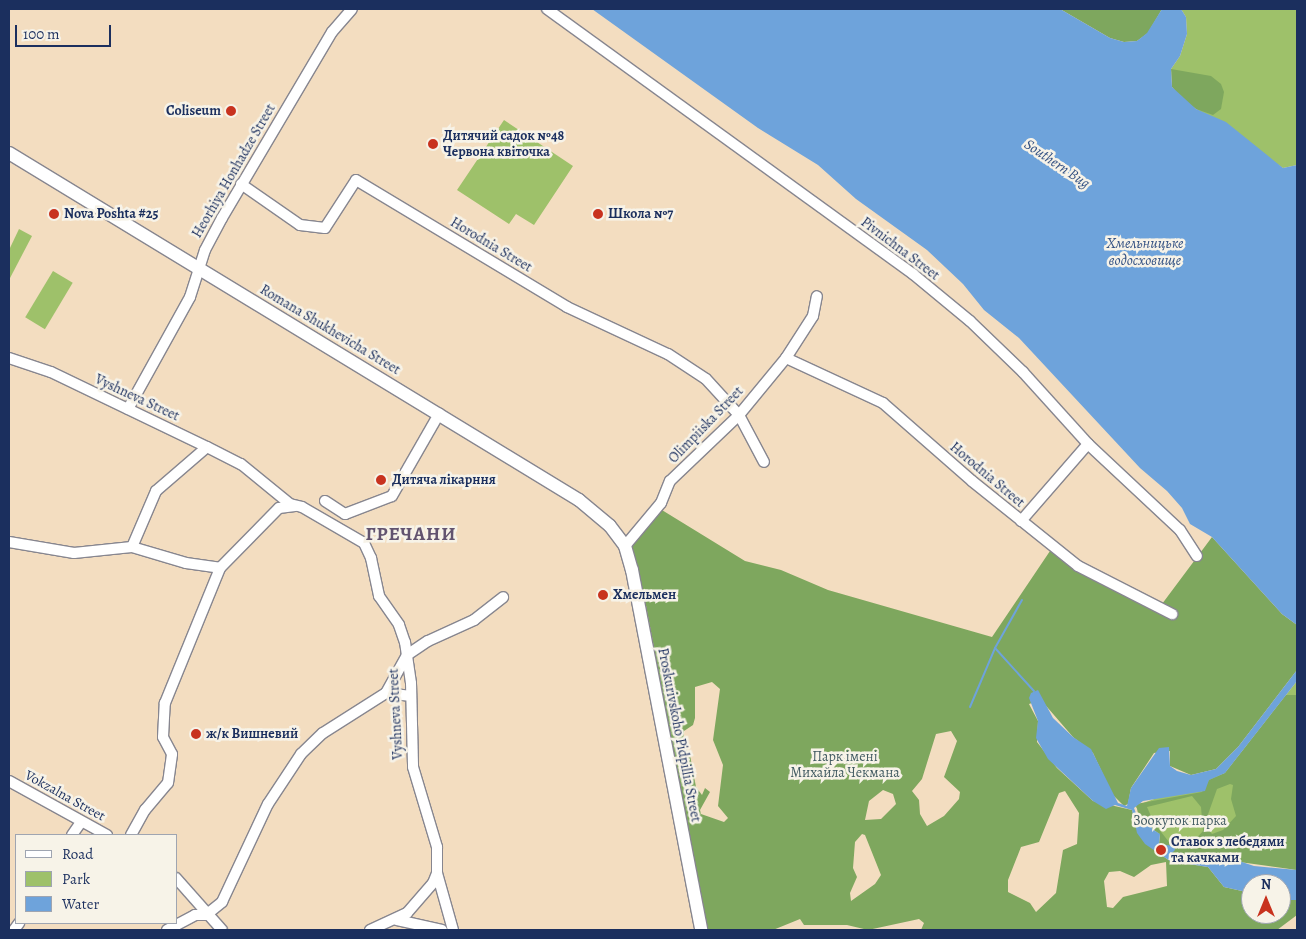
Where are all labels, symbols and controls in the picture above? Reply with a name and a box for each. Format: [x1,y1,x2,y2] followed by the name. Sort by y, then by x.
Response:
[18,15,114,47] scale bar
[23,24,60,44] text: 100 m
[189,101,279,241] street label: Heorhiya Honhadze Street
[166,103,221,119] place label: Coliseum
[225,105,237,117] marker: Coliseum
[443,128,564,160] place label: Дитячий садок №48 Червона квіточка
[1021,135,1093,193] water label: Southern Bug
[427,138,439,150] marker: Дитячий садок №48 Червона квіточка
[64,206,159,222] place label: Nova Poshta #25
[608,206,673,222] place label: Школа №7
[48,208,60,220] marker: Nova Poshta #25
[592,208,604,220] marker: Школа №7
[447,214,535,276] street label: Horodnia Street
[857,214,943,284] street label: Pivnichna Street
[1106,234,1184,269] water label: Хмельницьке водосховище
[257,281,403,379] street label: Romana Shukhevicha Street
[92,371,182,425] street label: Vyshneva Street
[665,383,747,467] street label: Olimpiiska Street
[946,439,1028,511] street label: Horodnia Street
[392,472,496,488] place label: Дитяча лікарння
[374,473,388,487] marker: Дитяча лікарння
[365,524,457,546] district label: ГРЕЧАНИ
[613,587,676,603] place label: Хмельмен
[597,589,609,601] marker: Хмельмен
[654,647,704,823] street label: Proskurivskoho Pidpillia Street
[385,668,407,760] street label: Vyshneva Street
[206,726,298,742] place label: ж/к Вишневий
[190,728,202,740] marker: ж/к Вишневий
[790,749,900,782] park label: Парк імені Михайла Чекмана
[22,767,108,825] street label: Vokzalna Street
[1133,813,1227,829] park label: Зоокуток парка
[15,834,178,924] legend
[1171,834,1285,866] place label: Ставок з лебедями та качками
[62,844,93,864] text: Road
[1155,844,1167,856] marker: Ставок з лебедями та качками
[62,869,90,889] text: Park
[1241,874,1291,924] north arrow
[1261,875,1271,894] text: N
[62,894,99,914] text: Water

